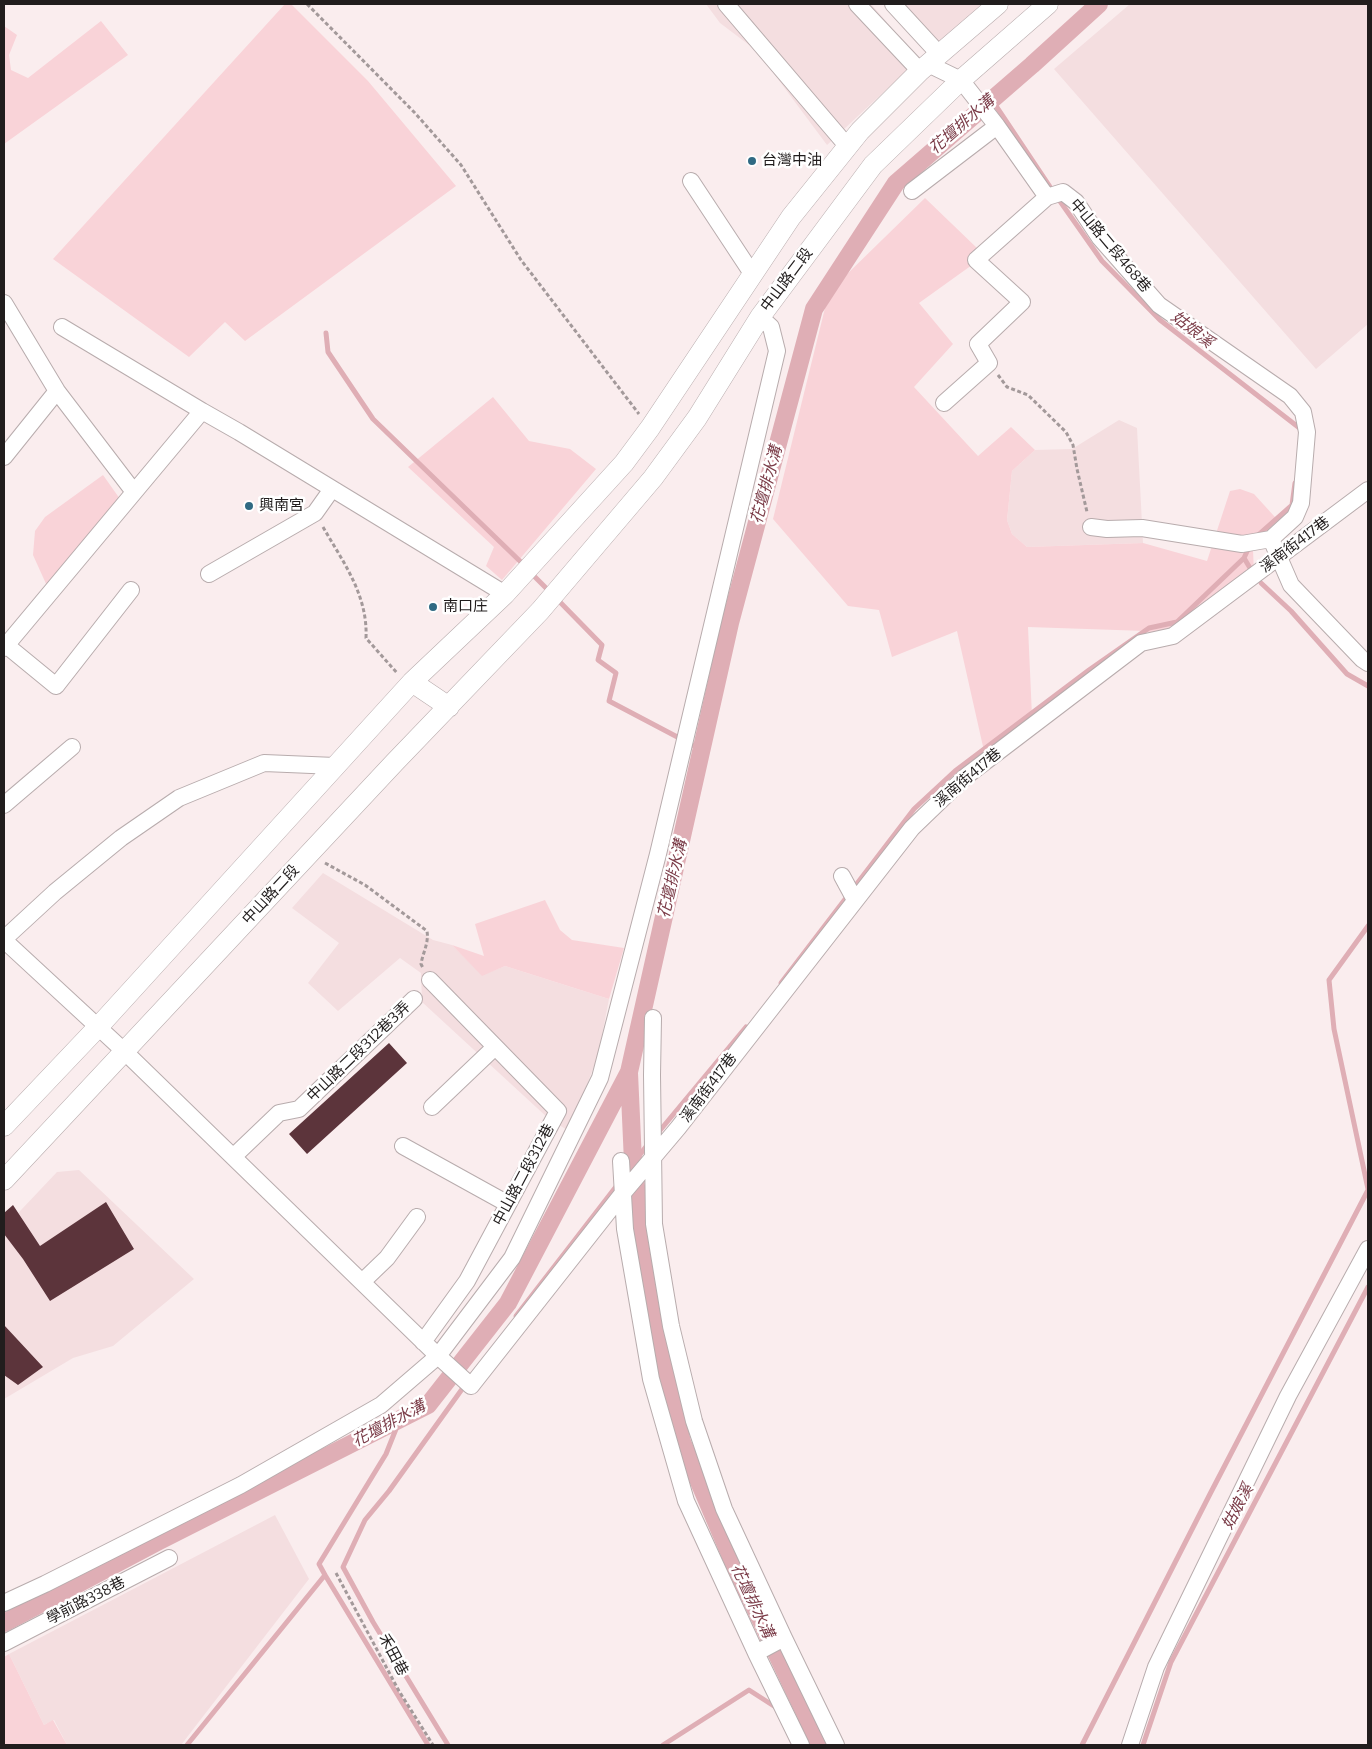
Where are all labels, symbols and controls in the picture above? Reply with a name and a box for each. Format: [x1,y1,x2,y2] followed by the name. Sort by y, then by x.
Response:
[926,92,998,158] water label: 花壇排水溝
[762,152,822,170] place label: 台灣中油
[746,155,758,167] marker: 台灣中油
[1066,196,1154,296] street label: 中山路二段468巷
[757,245,817,315] street label: 中山路二段
[1167,308,1217,352] water label: 姑娘溪
[747,444,787,526] water label: 花壇排水溝
[259,497,304,515] place label: 興南宮
[243,500,255,512] marker: 興南宮
[1257,513,1333,577] street label: 溪南街417巷
[443,598,488,616] place label: 南口庄
[427,601,439,613] marker: 南口庄
[931,745,1005,811] street label: 溪南街417巷
[655,838,691,920] water label: 花壇排水溝
[239,861,303,929] street label: 中山路二段
[304,998,414,1106] street label: 中山路二段312巷3弄
[677,1050,741,1126] street label: 溪南街417巷
[490,1121,558,1229] street label: 中山路二段312巷
[349,1397,429,1451] water label: 花壇排水溝
[1218,1481,1258,1533] water label: 姑娘溪
[726,1561,778,1641] water label: 花壇排水溝
[44,1573,128,1629] street label: 學前路338巷
[374,1631,412,1679] street label: 禾田巷

